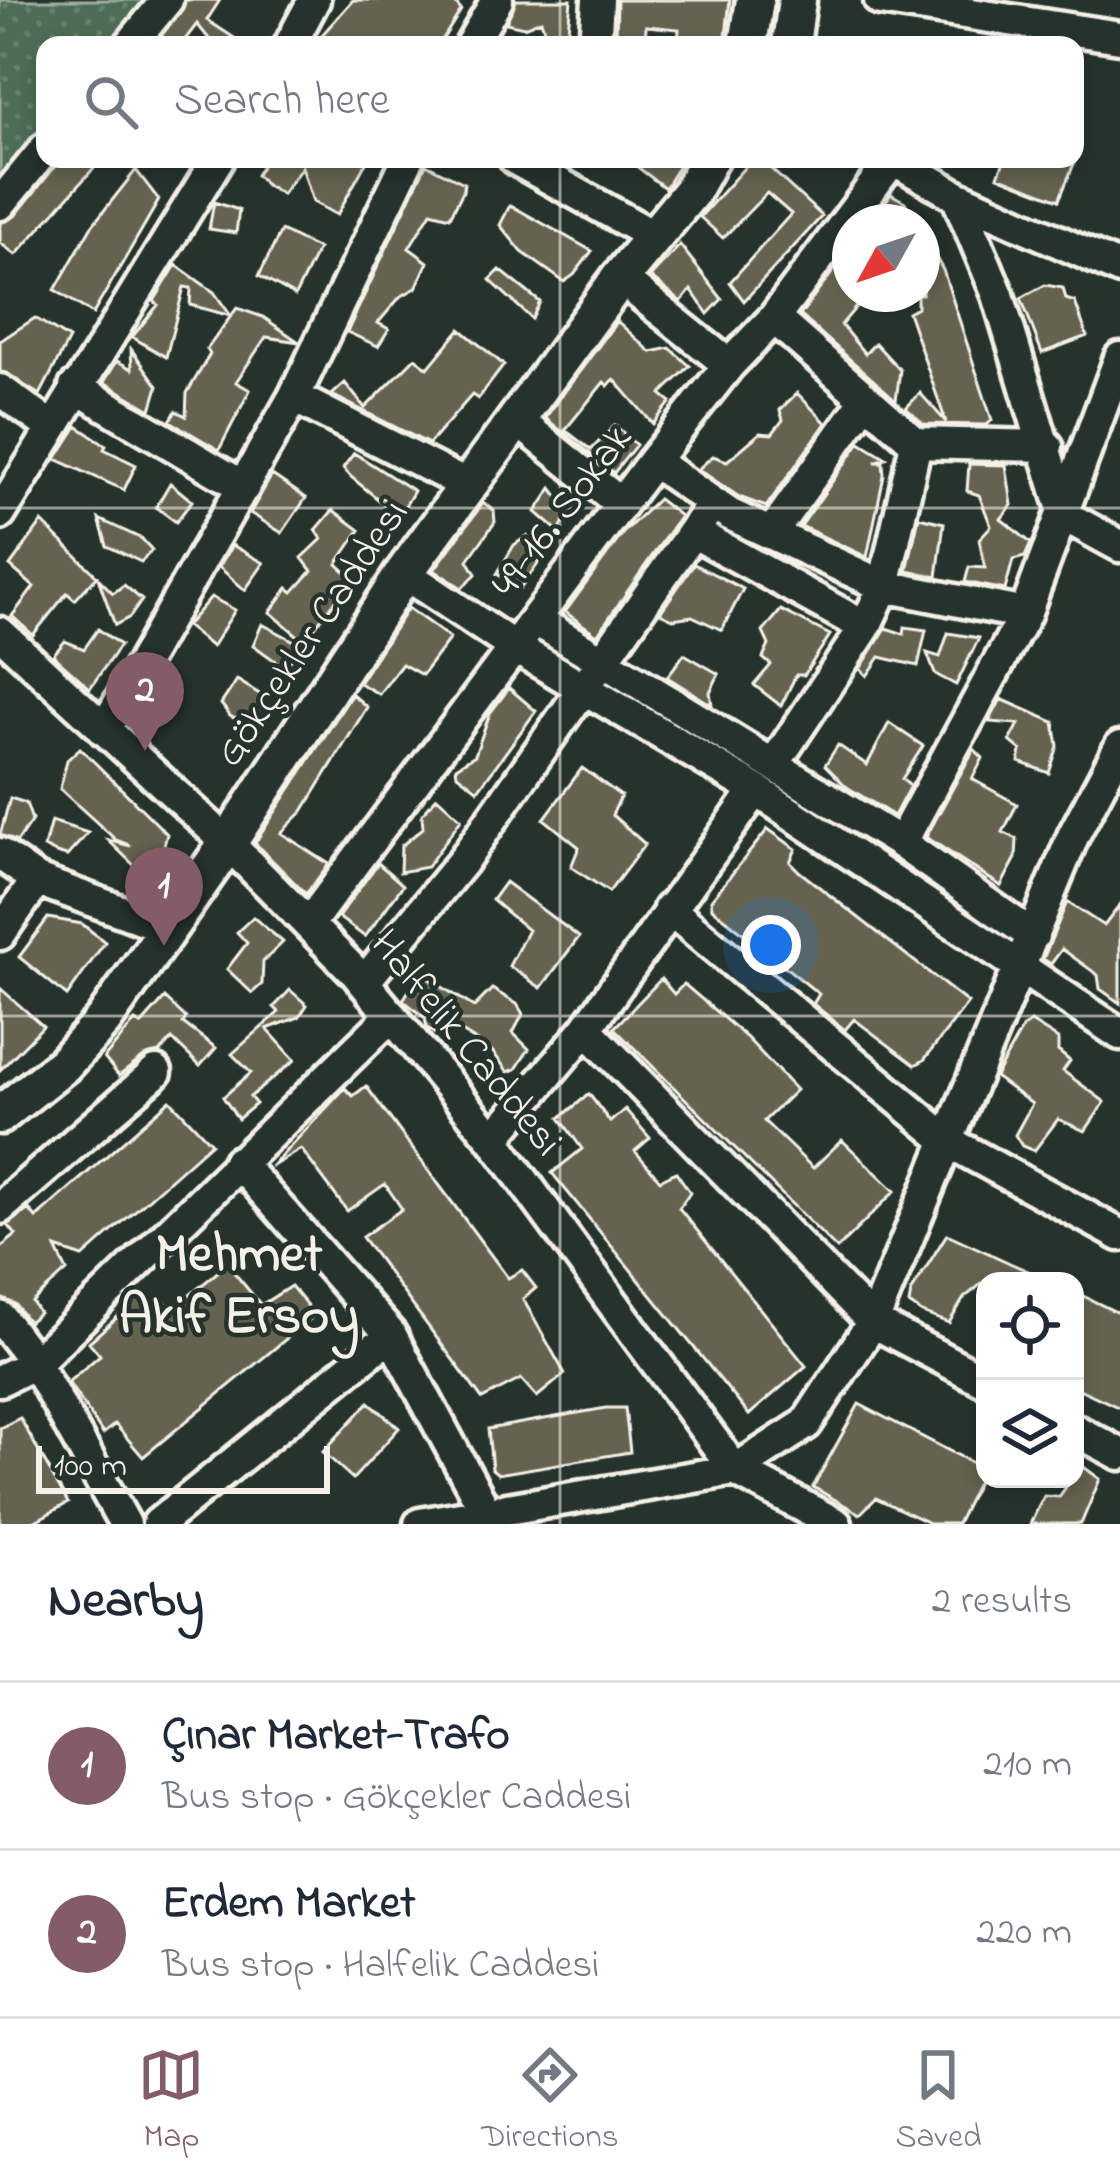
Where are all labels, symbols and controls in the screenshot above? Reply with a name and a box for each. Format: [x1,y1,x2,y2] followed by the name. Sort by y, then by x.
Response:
[36,36,1084,168] search box
[78,69,144,135] icon: search
[174,69,390,135] text: Search here
[832,204,940,312] north arrow
[477,412,649,612] street label: 49-16. Sokak
[201,488,425,780] street label: Gökçekler Caddesi
[106,652,184,751] pin: 2
[125,847,203,946] pin: 1
[741,915,801,975] your location
[354,917,576,1171] street label: Halfelik Caddesi
[119,1218,359,1359] district label: Mehmet Akif Ersoy
[976,1272,1084,1488] map controls
[976,1272,1084,1380] button: locate
[976,1380,1084,1488] button: layers
[36,1440,330,1493] scale bar
[54,1443,127,1491] text: 100 m
[48,1565,204,1640] text: Nearby
[932,1574,1072,1631] text: 2 results
[162,1704,510,1770] text: Çınar Market-Trafo
[81,1737,93,1794] text: 1
[983,1737,1072,1794] text: 210 m
[162,1770,631,1827] text: Bus stop · Gökçekler Caddesi
[162,1872,415,1938] text: Erdem Market
[77,1905,97,1962] text: 2
[976,1905,1072,1962] text: 220 m
[162,1938,599,1995] text: Bus stop · Halfelik Caddesi
[138,2042,204,2162] tab: Map
[481,2042,619,2162] tab: Directions
[895,2042,982,2162] tab: Saved

